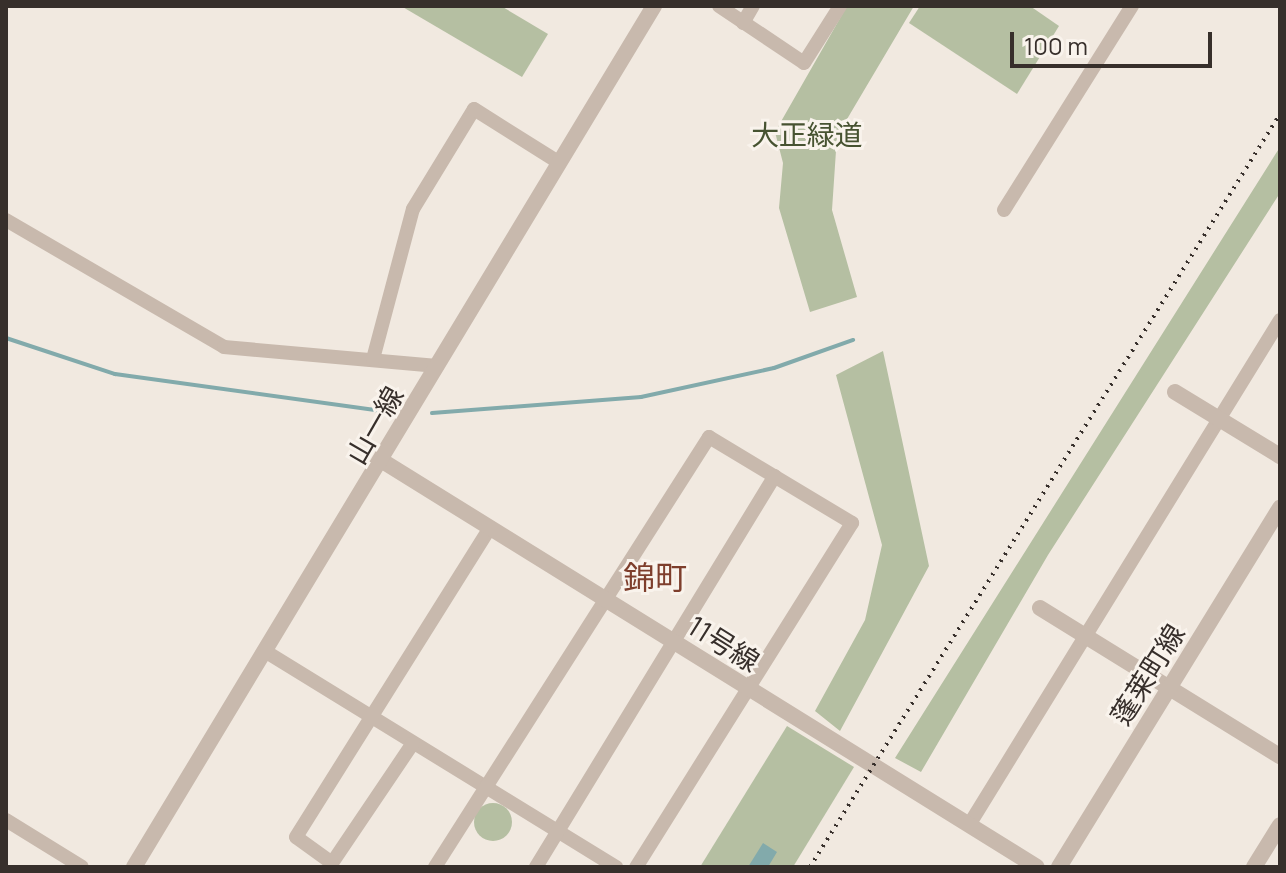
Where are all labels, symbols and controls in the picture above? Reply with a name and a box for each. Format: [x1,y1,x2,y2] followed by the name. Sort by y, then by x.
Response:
[1014,16,1216,66] scale bar
[1024,29,1088,62] text: 100 m
[751,117,863,151] park label: 大正緑道
[338,380,410,470] street label: 山一線
[623,558,687,596] district label: 錦町
[682,608,766,678] street label: 11号線
[1103,618,1191,730] street label: 蓬莱町線

